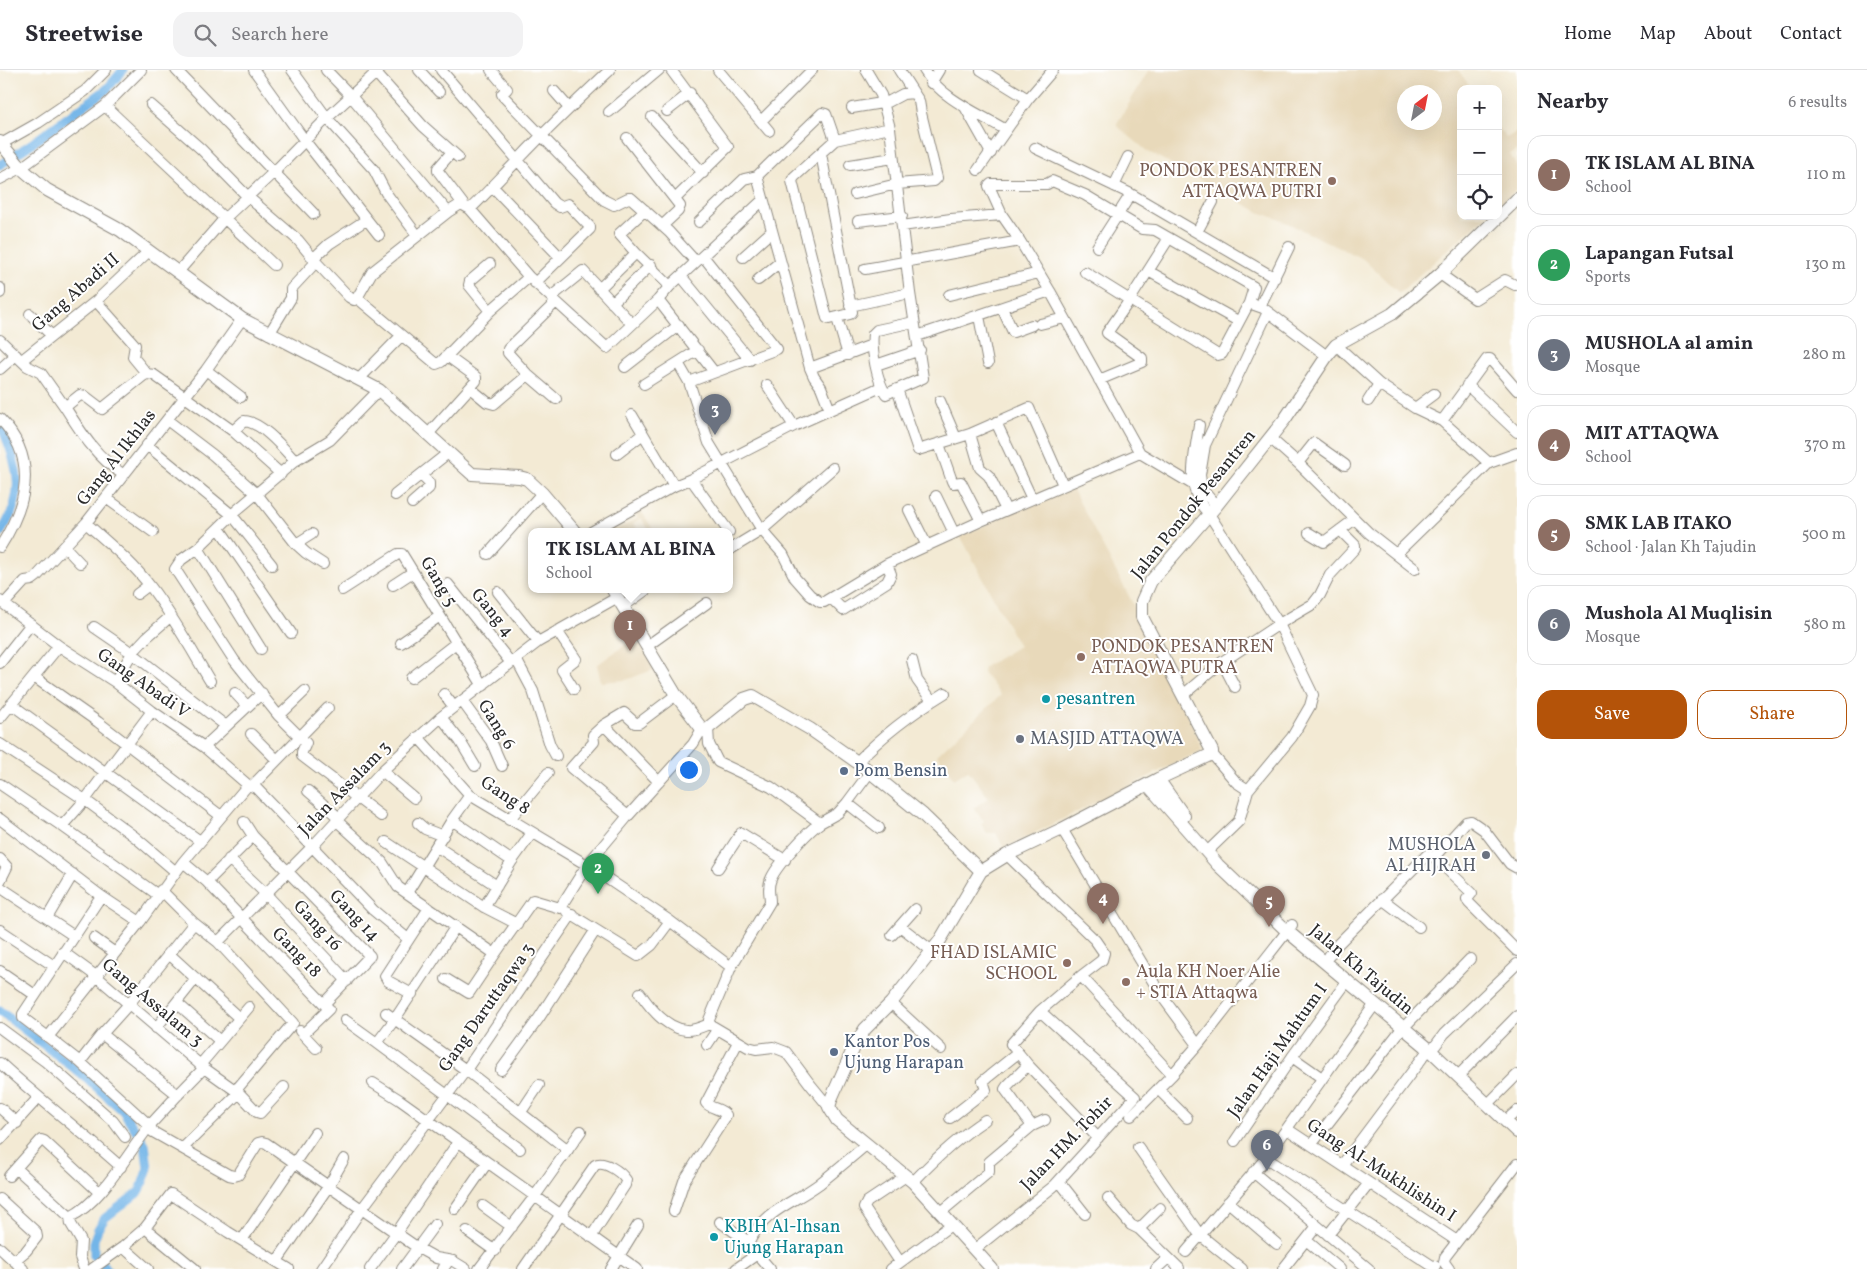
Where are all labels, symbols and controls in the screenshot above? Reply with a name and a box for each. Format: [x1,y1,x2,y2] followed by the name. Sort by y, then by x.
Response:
[173,12,523,57] search box
[25,18,143,52] text: Streetwise
[191,21,219,49] icon: search
[231,22,328,48] text: Search here
[1564,22,1612,47] text: Home
[1640,22,1676,47] text: Map
[1704,22,1752,47] text: About
[1780,22,1842,47] text: Contact
[1397,85,1442,130] north arrow
[1457,85,1502,220] map controls
[1457,85,1502,130] button: +
[1537,88,1608,117] text: Nearby
[1788,92,1847,114] text: 6 results
[1457,130,1502,175] button: −
[1585,151,1755,177] text: TK ISLAM AL BINA
[1139,159,1322,205] place label: PONDOK PESANTREN ATTAQWA PUTRI
[1551,164,1557,186] text: 1
[1807,164,1846,186] text: 110 m
[1326,175,1338,187] marker: PONDOK PESANTREN ATTAQWA PUTRI
[1457,175,1502,220] button: locate
[1585,177,1632,199] text: School
[1585,241,1734,267] text: Lapangan Futsal
[27,248,125,338] street label: Gang Abadi II
[1550,254,1558,276] text: 2
[1805,254,1846,276] text: 130 m
[1585,267,1631,289] text: Sports
[1585,331,1753,357] text: MUSHOLA al amin
[1550,344,1558,366] text: 3
[1802,344,1846,366] text: 280 m
[1585,357,1640,379] text: Mosque
[699,394,731,435] pin: 3
[71,404,163,512] street label: Gang Al Ikhlas
[1585,421,1719,447] text: MIT ATTAQWA
[1126,425,1262,585] street label: Jalan Pondok Pesantren
[1549,434,1559,456] text: 4
[1804,434,1846,456] text: 370 m
[1585,447,1632,469] text: School
[1585,511,1732,537] text: SMK LAB ITAKO
[1550,524,1558,546] text: 5
[1802,524,1846,546] text: 500 m
[528,528,733,593] popup
[546,537,715,563] text: TK ISLAM AL BINA
[1585,537,1756,559] text: School · Jalan Kh Tajudin
[413,552,463,612] street label: Gang 5
[546,563,592,585] text: School
[465,583,519,643] street label: Gang 4
[1585,601,1773,627] text: Mushola Al Muqlisin
[614,610,646,651] pin: 1
[1550,614,1558,636] text: 6
[1803,614,1846,636] text: 580 m
[1585,627,1640,649] text: Mosque
[1091,635,1274,681] place label: PONDOK PESANTREN ATTAQWA PUTRA
[92,643,194,725] street label: Gang Abadi V
[1075,651,1087,663] marker: PONDOK PESANTREN ATTAQWA PUTRA
[1056,687,1136,712] place label: pesantren
[1537,690,1687,739] button: Save
[1697,690,1847,739] button: Share
[1040,693,1052,705] marker: pesantren
[471,695,521,755] street label: Gang 6
[1030,727,1184,752] place label: MASJID ATTAQWA
[1014,733,1026,745] marker: MASJID ATTAQWA
[293,736,397,842] street label: Jalan Assalam 3
[676,757,702,783] your location
[854,759,948,784] place label: Pom Bensin
[838,765,850,777] marker: Pom Bensin
[475,771,535,821] street label: Gang 8
[1385,833,1476,879] place label: MUSHOLA AL HIJRAH
[1480,849,1492,861] marker: MUSHOLA AL HIJRAH
[582,853,614,894] pin: 2
[1087,883,1119,924] pin: 4
[323,885,385,947] street label: Gang 14
[1253,886,1285,927] pin: 5
[287,895,347,957] street label: Gang 16
[1303,919,1419,1021] street label: Jalan Kh Tajudin
[266,922,326,984] street label: Gang 18
[433,938,541,1078] street label: Gang Daruttaqwa 3
[930,941,1057,987] place label: FHAD ISLAMIC SCHOOL
[96,953,208,1053] street label: Gang Assalam 3
[1061,957,1073,969] marker: FHAD ISLAMIC SCHOOL
[1136,960,1280,1006] place label: Aula KH Noer Alie + STIA Attaqwa
[1120,976,1132,988] marker: Aula KH Noer Alie + STIA Attaqwa
[1222,979,1334,1123] street label: Jalan Haji Mahtum I
[844,1030,964,1076] place label: Kantor Pos Ujung Harapan
[828,1046,840,1058] marker: Kantor Pos Ujung Harapan
[1015,1091,1119,1197] street label: Jalan HM. Tohir
[1301,1113,1461,1229] street label: Gang AI-Mukhlishin I
[1251,1130,1283,1171] pin: 6
[724,1215,844,1261] place label: KBIH Al-Ihsan Ujung Harapan
[708,1231,720,1243] marker: KBIH Al-Ihsan Ujung Harapan

